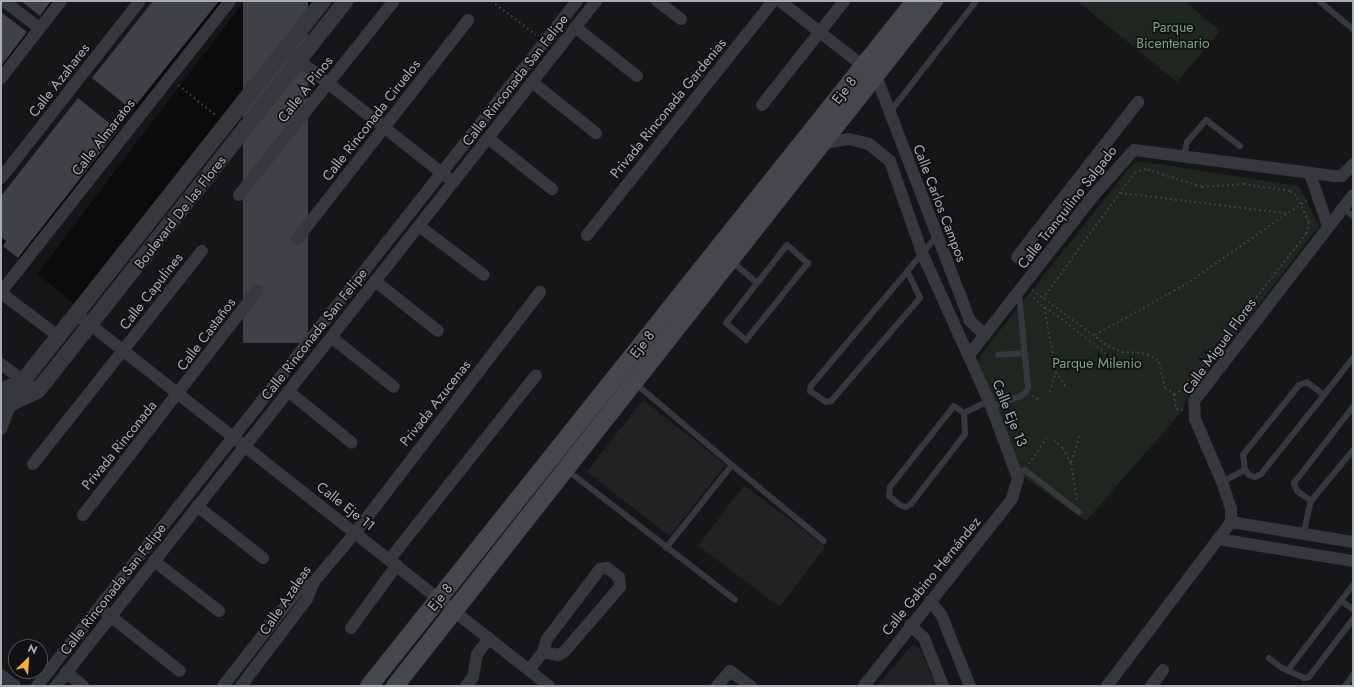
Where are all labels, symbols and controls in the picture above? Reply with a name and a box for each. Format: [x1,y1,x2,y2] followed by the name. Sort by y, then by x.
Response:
[458,11,572,149] street label: Calle Rinconada San Felipe
[1136,19,1210,52] park label: Parque Bicentenario
[606,35,730,181] street label: Privada Rinconada Gardenias
[25,40,93,120] street label: Calle Azahares
[274,52,336,126] street label: Calle A Pinos
[318,56,424,184] street label: Calle Rinconada Ciruelos
[828,73,860,107] street label: Eje 8
[68,95,138,179] street label: Calle Almaratos
[910,142,970,264] street label: Calle Carlos Campos
[1014,142,1120,272] street label: Calle Tranquilino Salgado
[131,152,229,272] street label: Boulevard De las Flores
[116,249,186,333] street label: Calle Capulines
[257,265,371,403] street label: Calle Rinconada San Felipe
[173,294,239,374] street label: Calle Castaños
[1179,295,1259,397] street label: Calle Miguel Flores
[626,327,658,361] street label: Eje 8
[1052,355,1142,371] park label: Parque Milenio
[396,357,474,449] street label: Privada Azucenas
[989,377,1031,449] street label: Calle Eje 13
[78,397,160,493] street label: Privada Rinconada
[313,478,379,534] street label: Calle Eje 11
[878,513,984,639] street label: Calle Gabino Hernández
[56,520,170,658] street label: Calle Rinconada San Felipe
[256,562,314,638] street label: Calle Azaleas
[424,580,456,614] street label: Eje 8
[8,639,48,679] north arrow
[25,640,40,658] text: N

